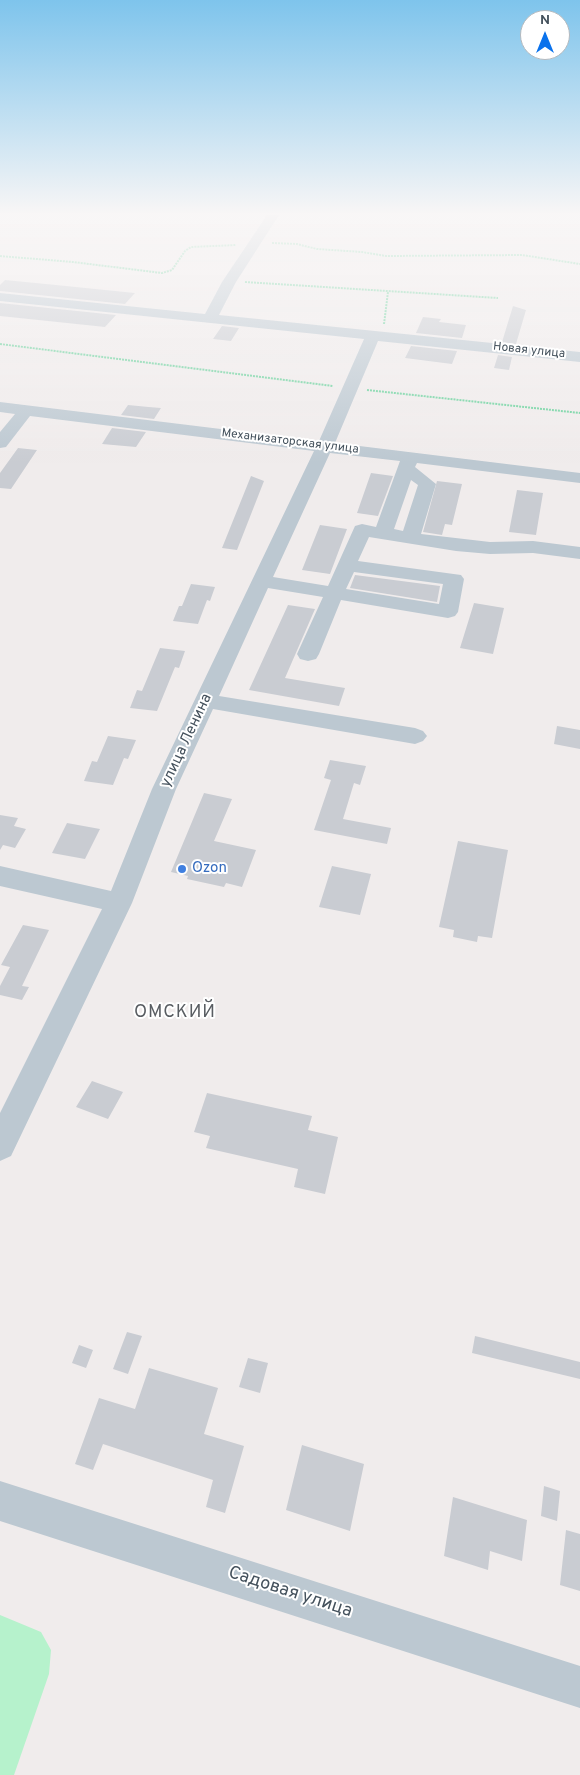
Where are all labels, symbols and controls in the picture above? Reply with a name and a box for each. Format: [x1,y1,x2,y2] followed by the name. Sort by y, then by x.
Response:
[520,10,570,60] north arrow
[540,12,550,29] text: N
[492,340,566,362] street label: Новая улица
[221,426,359,458] street label: Механизаторская улица
[157,691,217,791] street label: улица Ленина
[192,860,227,878] place label: Ozon
[176,863,188,875] marker: Ozon
[133,1002,217,1024] district label: ОМСКИЙ
[225,1563,355,1623] street label: Садовая улица

